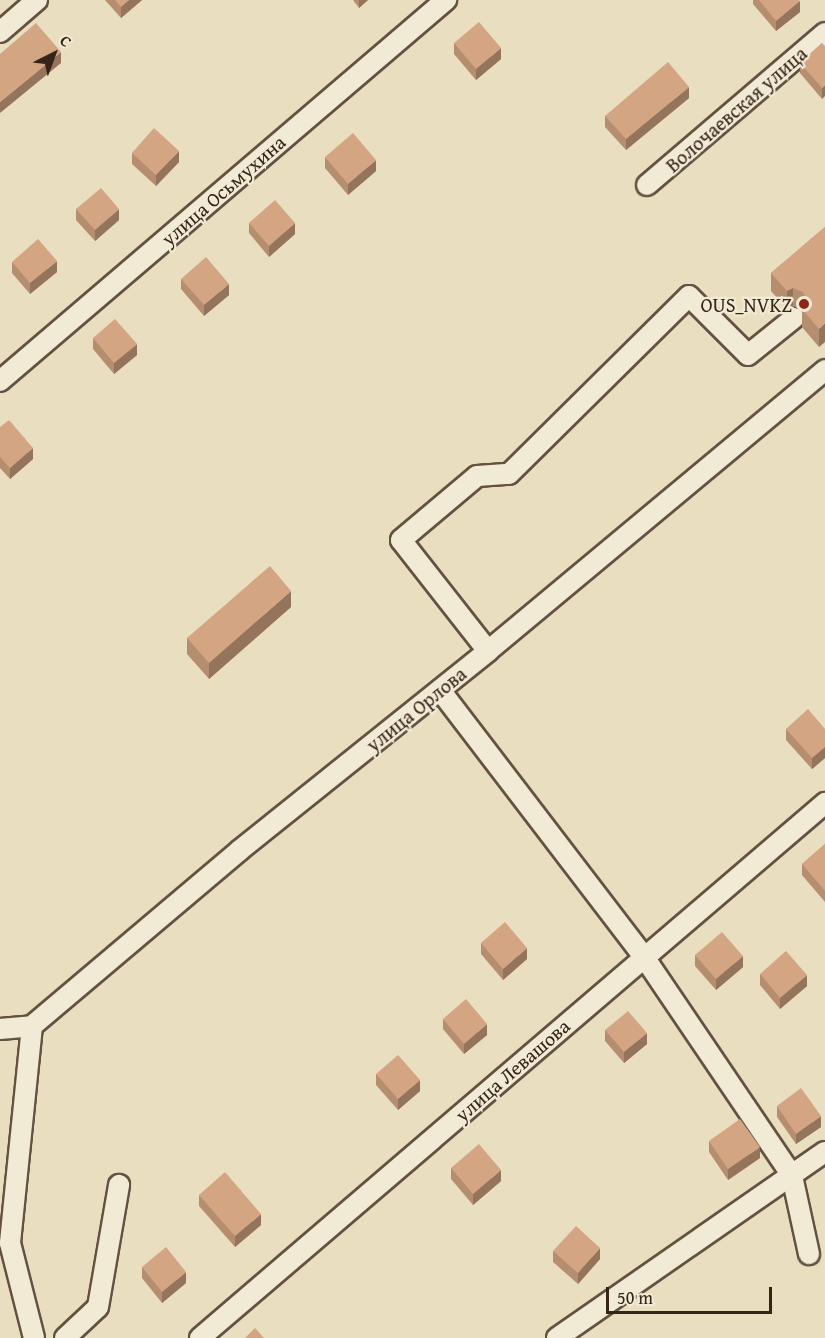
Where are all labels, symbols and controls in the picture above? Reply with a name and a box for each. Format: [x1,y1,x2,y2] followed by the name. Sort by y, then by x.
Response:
[24,24,84,84] north arrow
[55,29,77,53] text: С
[660,41,812,177] street label: Волочаевская улица
[156,130,290,250] street label: улица Осьмухина
[700,292,792,316] place label: OUS_NVKZ
[797,297,811,311] marker: OUS_NVKZ
[361,661,471,757] street label: улица Орлова
[450,1014,574,1126] street label: улица Левашова
[609,1275,776,1313] scale bar
[617,1284,653,1311] text: 50 m

